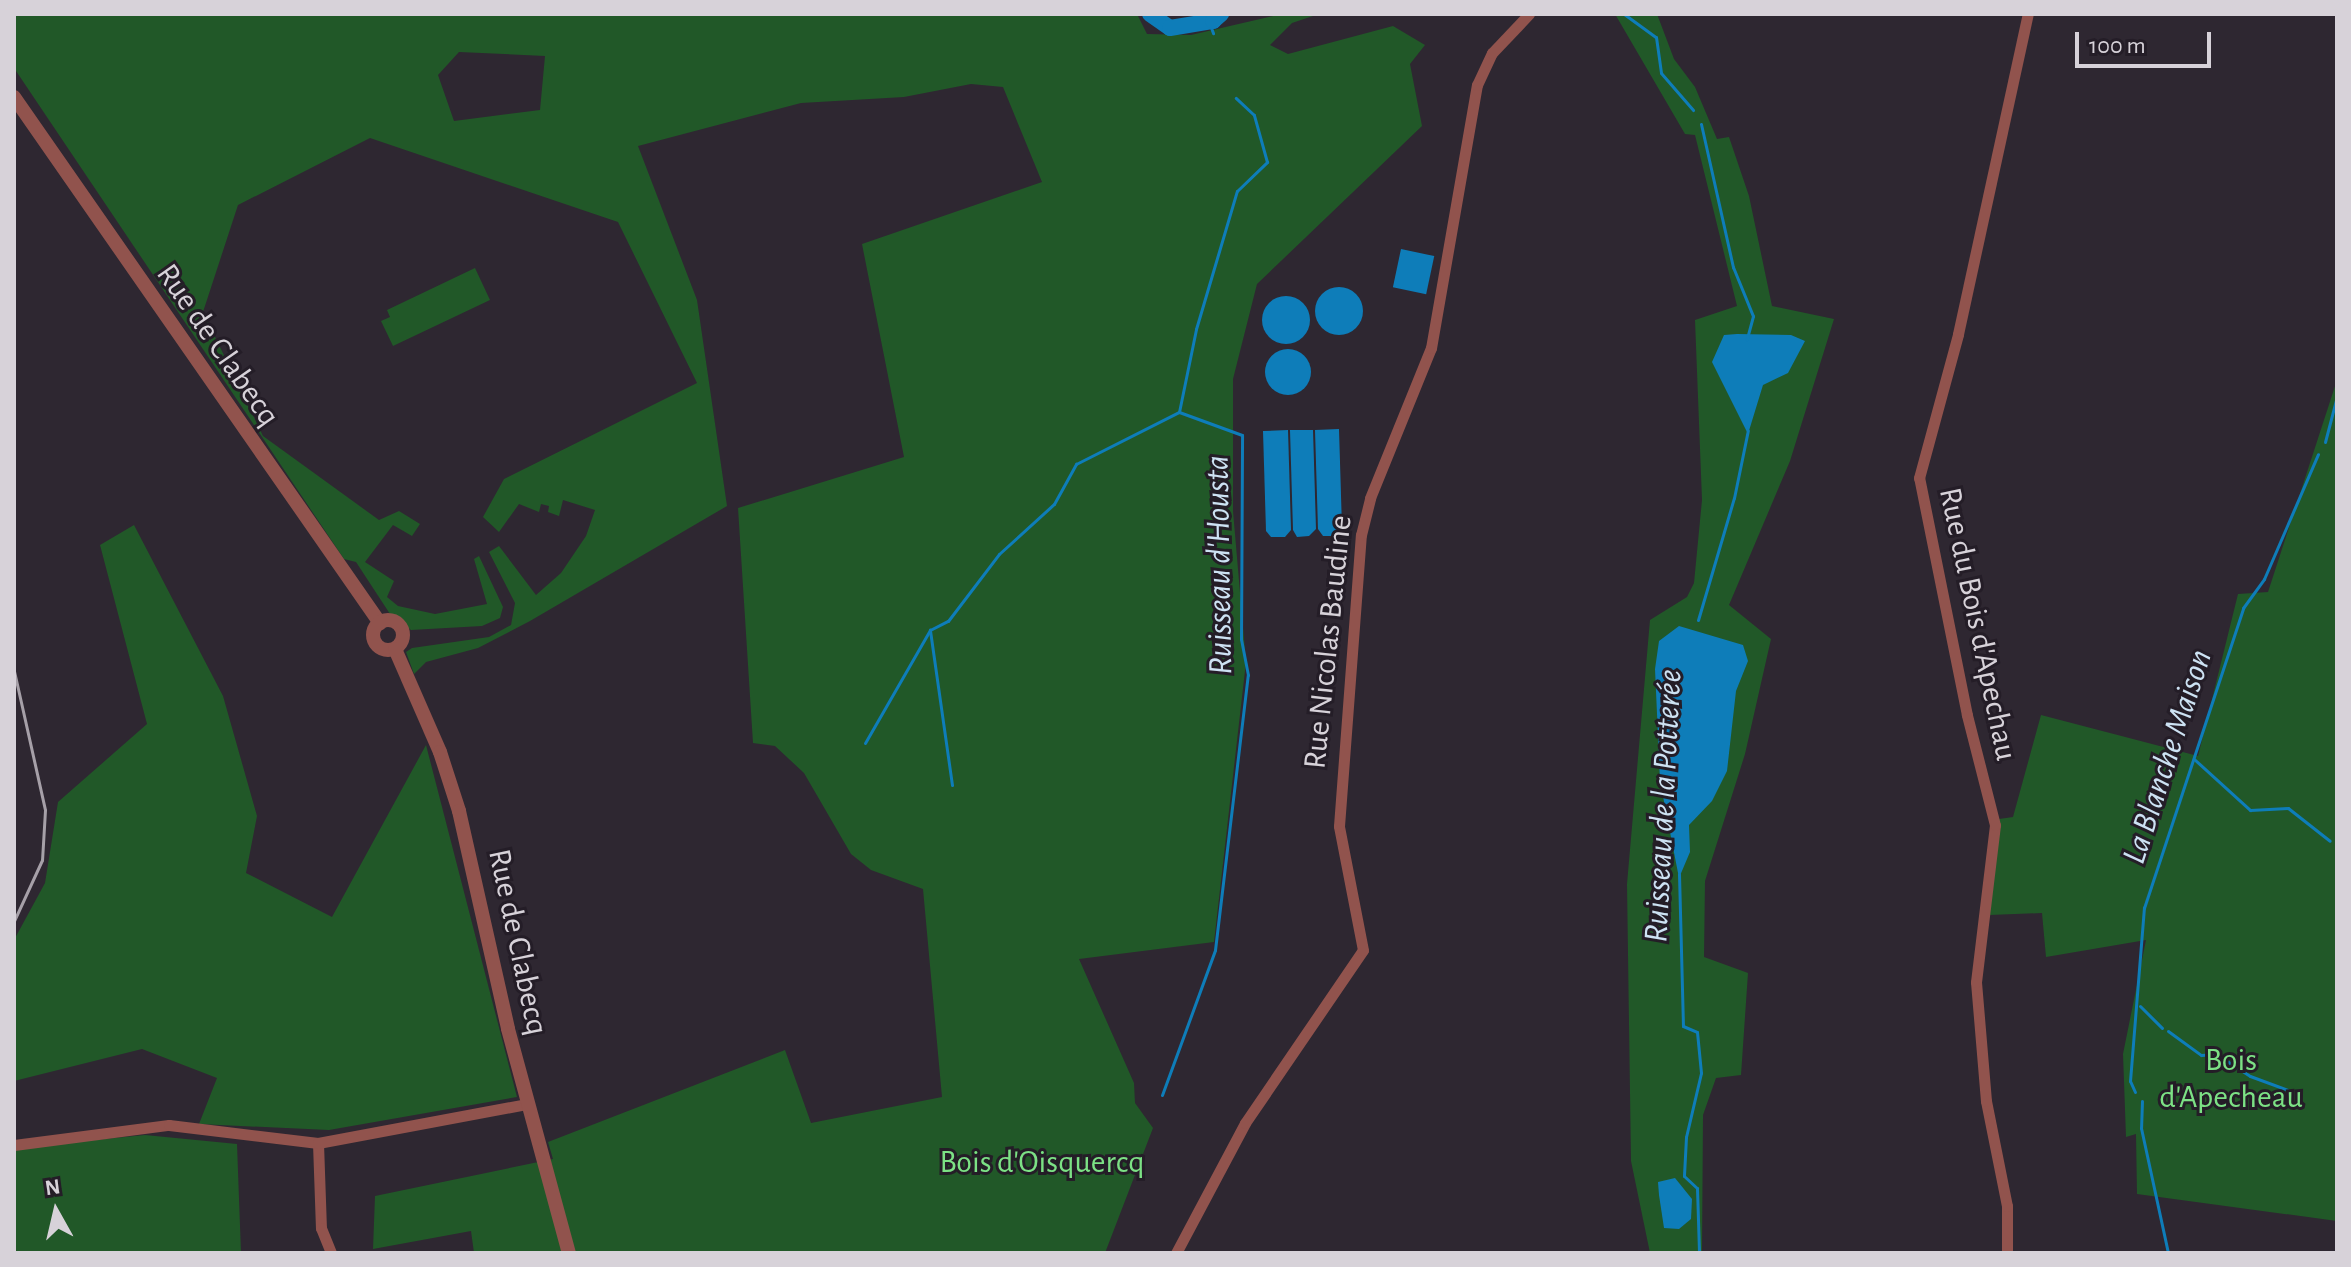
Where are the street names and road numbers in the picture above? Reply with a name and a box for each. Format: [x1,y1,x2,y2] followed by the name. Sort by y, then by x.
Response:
[148,256,288,434] street label: Rue de Clabecq
[1930,484,2026,764] street label: Rue du Bois d'Apechau
[1296,513,1360,771] street label: Rue Nicolas Baudine
[480,845,556,1039] street label: Rue de Clabecq

